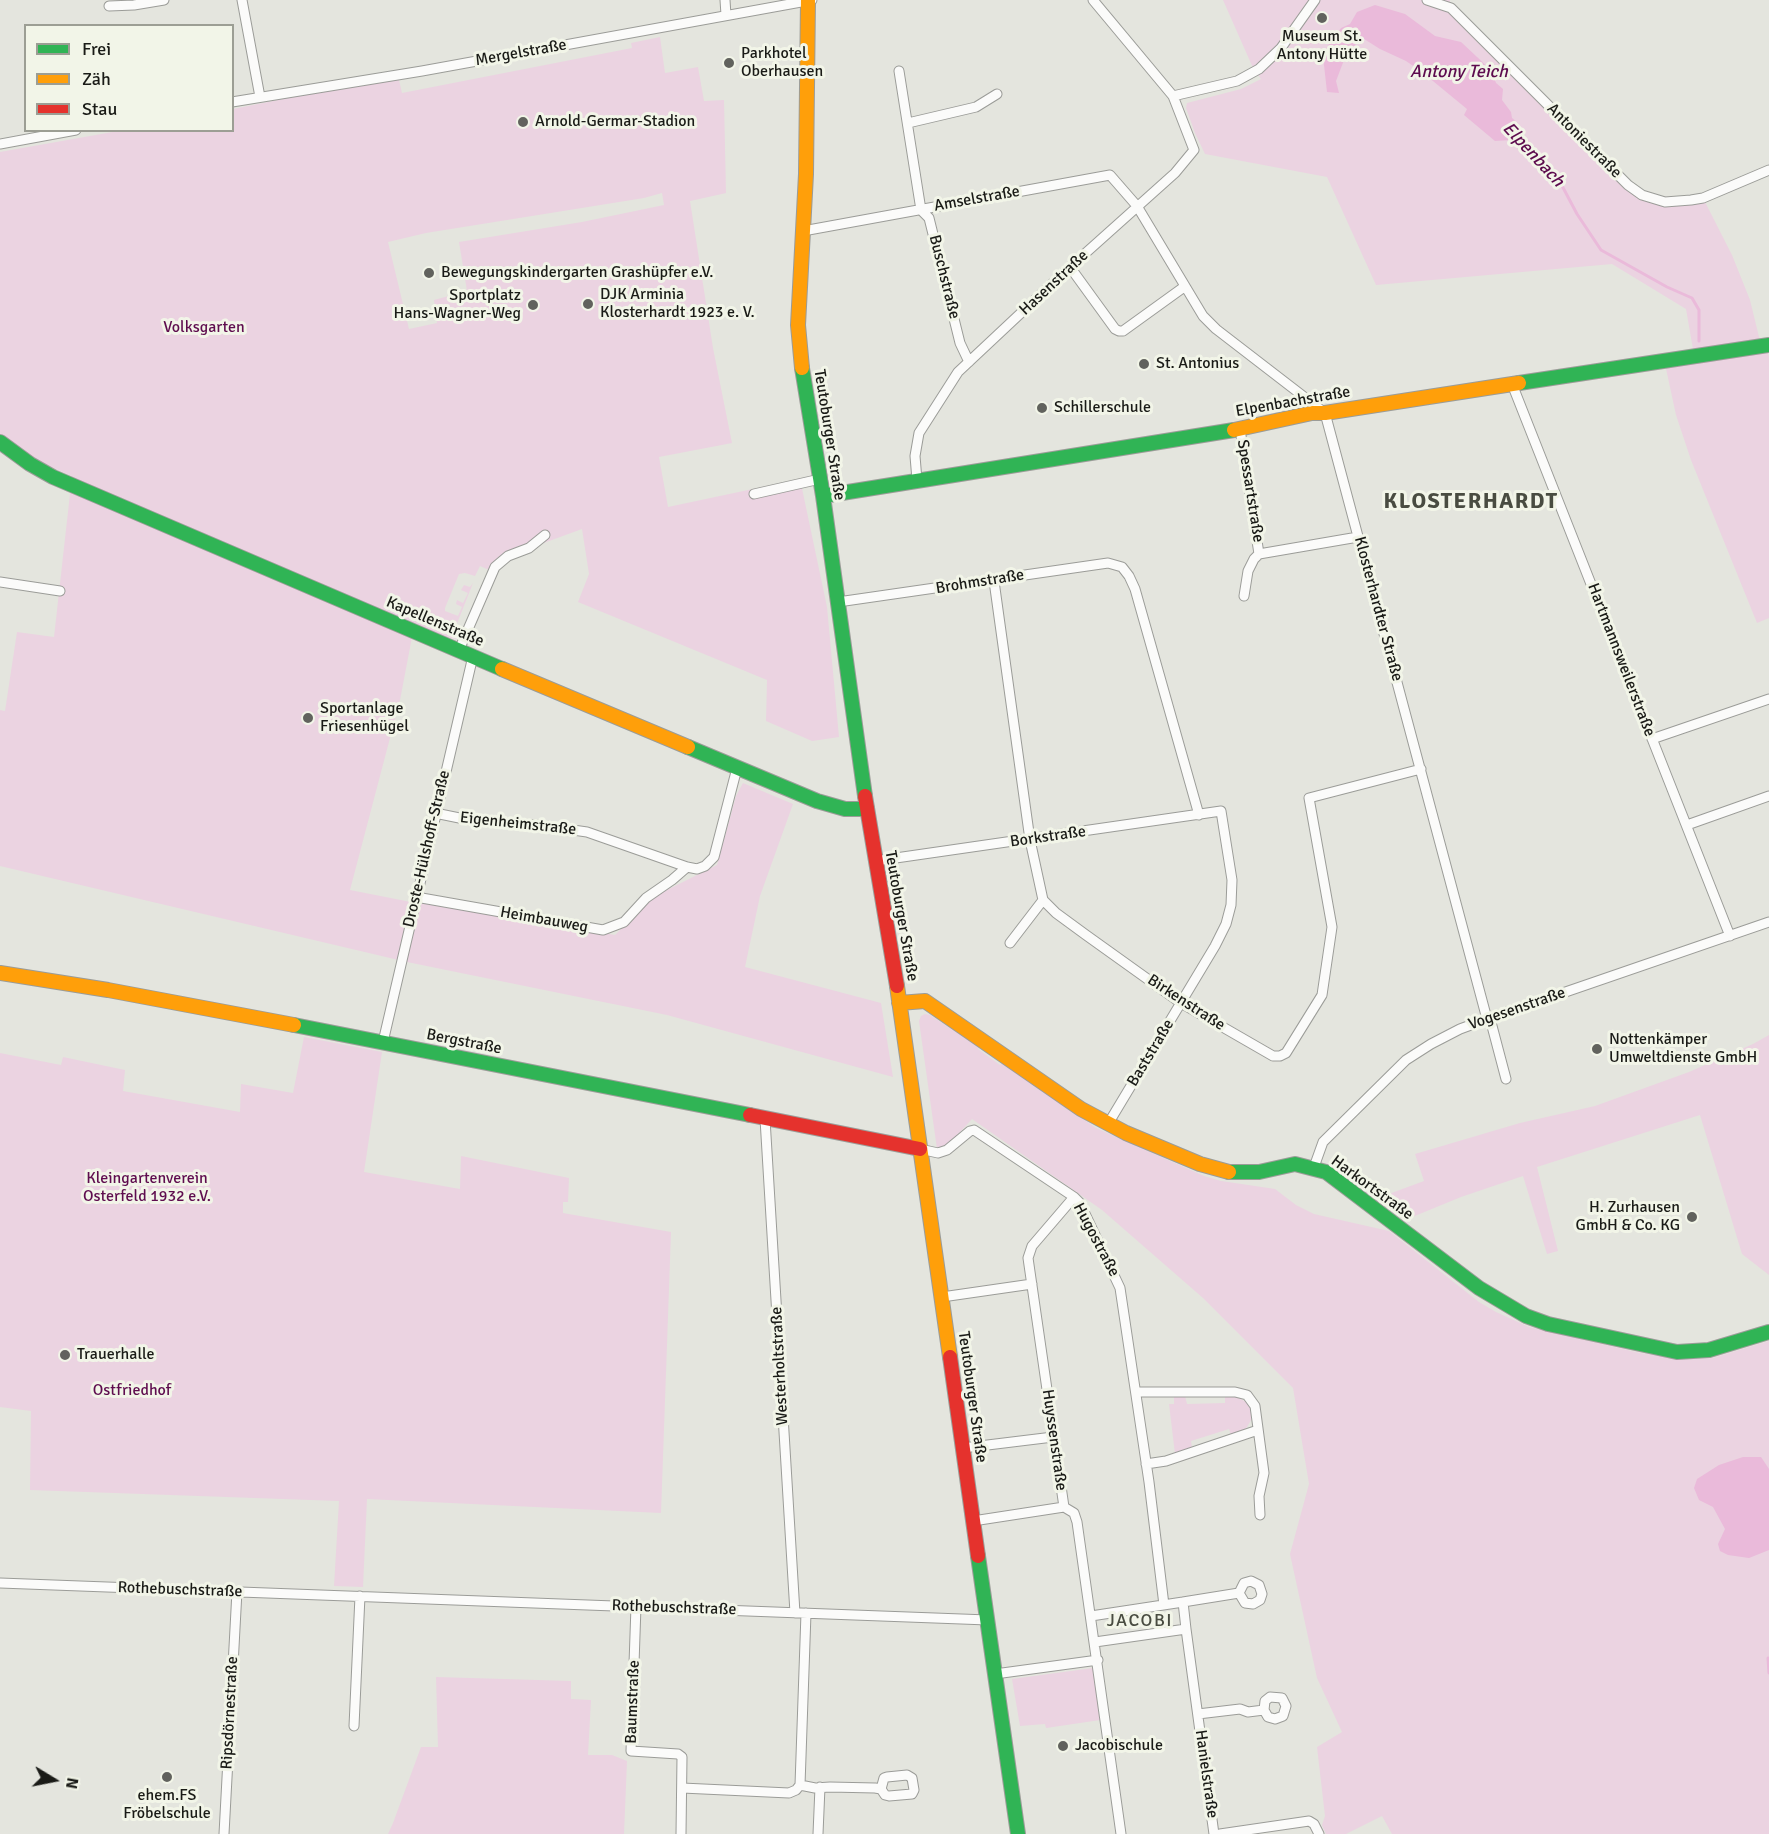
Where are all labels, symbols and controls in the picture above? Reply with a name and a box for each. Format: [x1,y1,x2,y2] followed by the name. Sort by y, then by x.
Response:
[1315,11,1329,25] marker: Museum St. Antony Hütte
[24,24,234,132] legend
[1277,27,1367,65] place label: Museum St. Antony Hütte
[474,36,568,70] street label: Mergelstraße
[82,38,111,60] text: Frei
[741,44,823,82] place label: Parkhotel Oberhausen
[722,56,736,70] marker: Parkhotel Oberhausen
[1410,61,1508,83] water label: Antony Teich
[82,68,111,90] text: Zäh
[82,98,117,120] text: Stau
[1543,100,1625,182] street label: Antoniestraße
[535,112,695,132] place label: Arnold-Germar-Stadion
[516,115,530,129] marker: Arnold-Germar-Stadion
[1498,118,1568,192] water label: Elpenbach
[933,182,1021,216] street label: Amselstraße
[924,233,964,321] street label: Buschstraße
[1016,246,1092,320] street label: Hasenstraße
[441,263,713,283] place label: Bewegungskindergarten Grashüpfer e.V.
[422,266,436,280] marker: Bewegungskindergarten Grashüpfer e.V.
[600,285,755,323] place label: DJK Arminia Klosterhardt 1923 e. V.
[394,286,521,324] place label: Sportplatz Hans-Wagner-Weg
[581,297,595,311] marker: DJK Arminia Klosterhardt 1923 e. V.
[526,298,540,312] marker: Sportplatz Hans-Wagner-Weg
[163,318,245,338] park label: Volksgarten
[1156,354,1239,374] place label: St. Antonius
[1137,357,1151,371] marker: St. Antonius
[809,368,849,502] street label: Teutoburger Straße
[1234,382,1352,422] street label: Elpenbachstraße
[1054,398,1151,418] place label: Schillerschule
[1035,401,1049,415] marker: Schillerschule
[1232,438,1268,544] street label: Spessartstraße
[1384,489,1558,515] district label: KLOSTERHARDT
[1349,535,1407,683] street label: Klosterhardter Straße
[934,566,1026,598] street label: Brohmstraße
[1583,581,1659,739] street label: Hartmannsweilerstraße
[383,593,487,651] street label: Kapellenstraße
[320,699,409,737] place label: Sportanlage Friesenhügel
[301,711,315,725] marker: Sportanlage Friesenhügel
[400,769,454,929] street label: Droste-Hülshoff-Straße
[459,808,577,840] street label: Eigenheimstraße
[1009,822,1087,852] street label: Borkstraße
[880,849,922,983] street label: Teutoburger Straße
[499,903,589,937] street label: Heimbauweg
[1144,971,1228,1035] street label: Birkenstraße
[1466,983,1568,1035] street label: Vogesenstraße
[1123,1016,1179,1090] street label: Baststraße
[425,1025,503,1059] street label: Bergstraße
[1609,1030,1757,1068] place label: Nottenkämper Umweltdienste GmbH
[1590,1042,1604,1056] marker: Nottenkämper Umweltdienste GmbH
[1327,1152,1417,1224] street label: Harkortstraße
[83,1169,211,1207] park label: Kleingartenverein Osterfeld 1932 e.V.
[1576,1198,1680,1236] place label: H. Zurhausen GmbH & Co. KG
[1069,1200,1123,1280] street label: Hugostraße
[1685,1210,1699,1224] marker: H. Zurhausen GmbH & Co. KG
[767,1306,793,1426] street label: Westerholtstraße
[953,1330,991,1464] street label: Teutoburger Straße
[77,1345,154,1365] place label: Trauerhalle
[58,1348,72,1362] marker: Trauerhalle
[93,1381,171,1401] park label: Ostfriedhof
[1037,1388,1071,1492] street label: Huyssenstraße
[117,1578,243,1602] street label: Rothebuschstraße
[611,1596,737,1620] street label: Rothebuschstraße
[1107,1610,1173,1632] district label: JACOBI
[217,1656,243,1770] street label: Ripsdörnestraße
[622,1660,644,1744] street label: Baumstraße
[1190,1728,1222,1820] street label: Hanielstraße
[1075,1736,1163,1756] place label: Jacobischule
[1056,1739,1070,1753] marker: Jacobischule
[24,1750,84,1810] north arrow
[160,1770,174,1784] marker: ehem.FS Fröbelschule
[61,1776,83,1790] text: N
[123,1786,211,1824] place label: ehem.FS Fröbelschule

